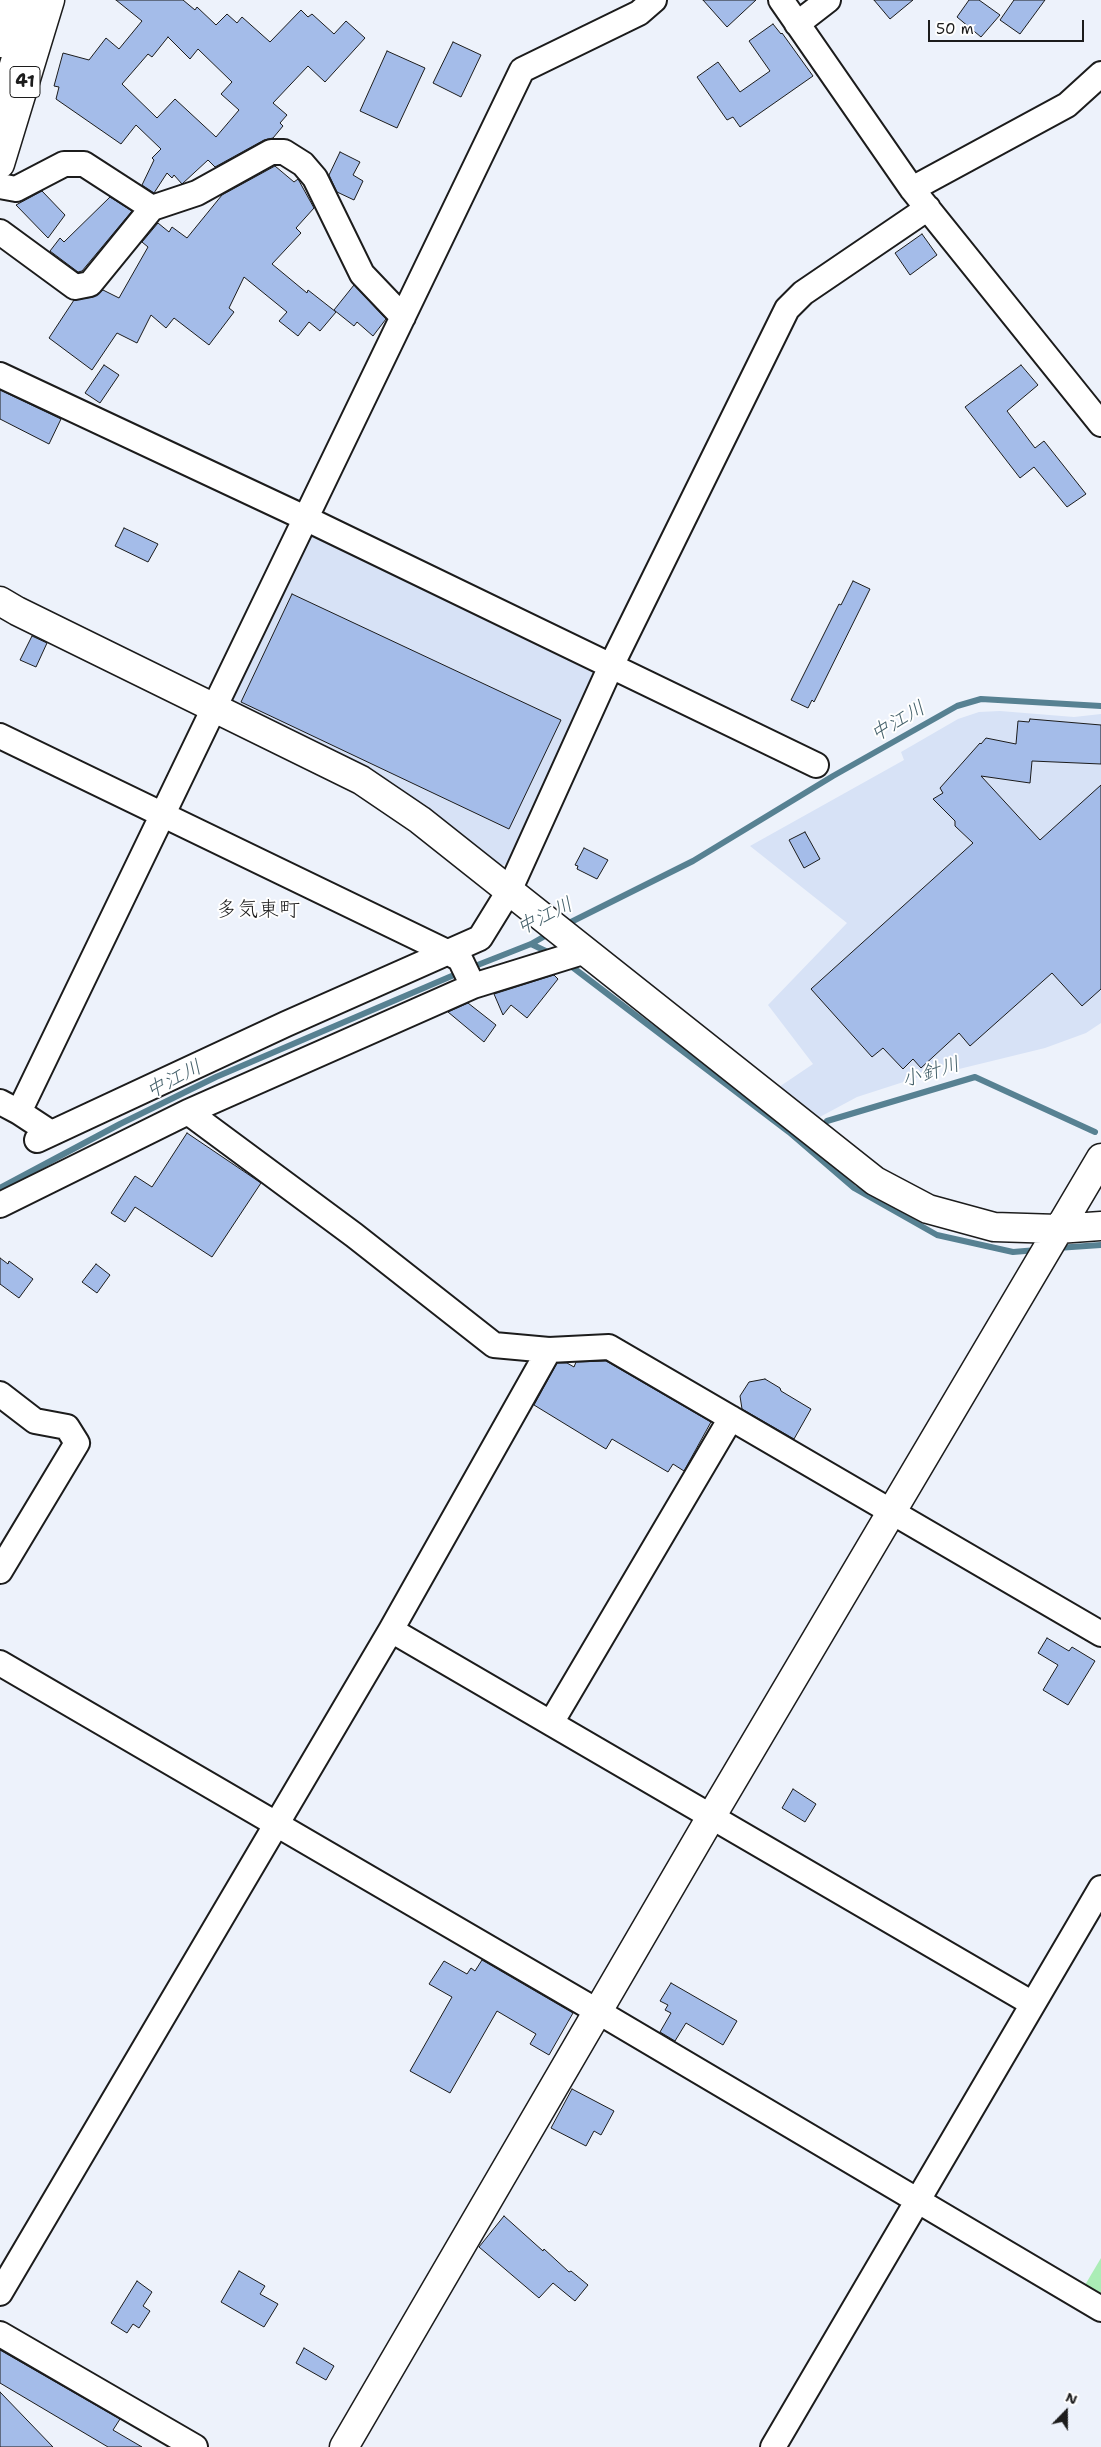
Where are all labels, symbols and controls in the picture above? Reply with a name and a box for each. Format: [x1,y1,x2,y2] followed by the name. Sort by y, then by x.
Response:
[931,10,1087,42] scale bar
[936,19,974,39] text: 50 m
[10,66,40,98] road number: 41
[866,697,930,747] water label: 中江川
[513,893,577,941] water label: 中江川
[216,898,300,924] district label: 多気東町
[899,1053,963,1093] water label: 小針川
[142,1056,206,1104] water label: 中江川
[1041,2387,1091,2437] north arrow
[1063,2388,1080,2409] text: N

